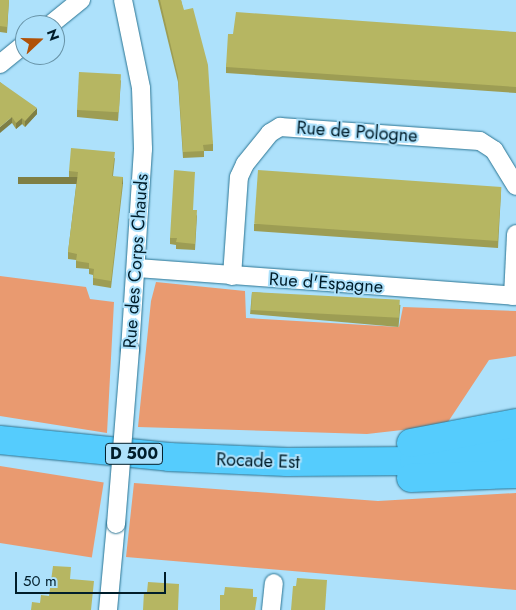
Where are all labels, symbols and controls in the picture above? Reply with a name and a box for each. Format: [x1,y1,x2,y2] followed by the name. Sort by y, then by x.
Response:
[15,15,65,65] north arrow
[42,26,64,44] text: N
[296,117,418,147] street label: Rue de Pologne
[119,173,153,349] street label: Rue des Corps Chauds
[268,268,384,298] street label: Rue d'Espagne
[104,440,164,468] road number: D 500
[216,449,300,473] street label: Rocade Est
[18,562,169,594] scale bar
[23,570,57,592] text: 50 m

